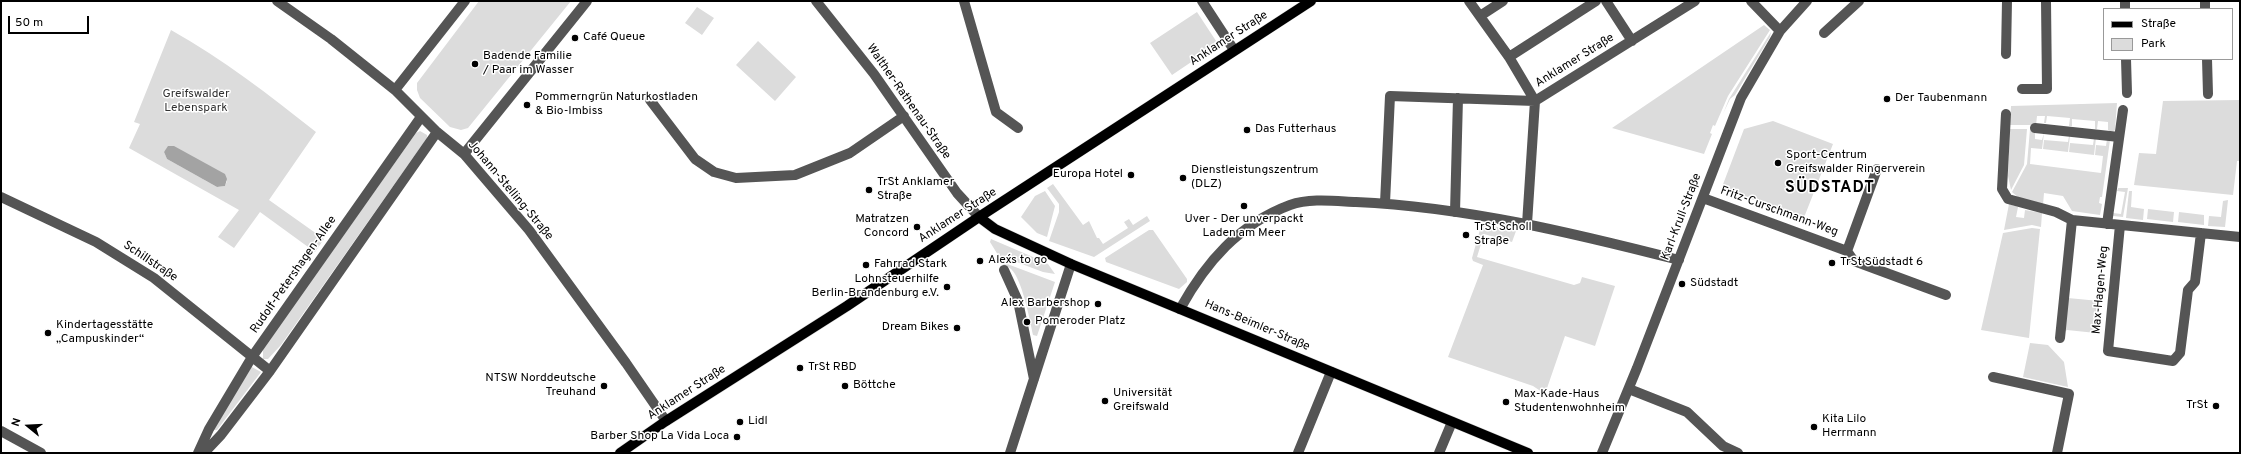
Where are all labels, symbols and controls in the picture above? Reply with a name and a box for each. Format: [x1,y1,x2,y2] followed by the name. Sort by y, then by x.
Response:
[10,8,91,34] scale bar
[1187,8,1271,70] street label: Anklamer Straße
[2103,8,2233,60] legend
[15,15,43,31] text: 50 m
[2141,16,2176,32] text: Straße
[583,31,645,45] place label: Café Queue
[1533,31,1617,91] street label: Anklamer Straße
[570,33,580,43] marker: Café Queue
[2141,36,2166,52] text: Park
[863,42,953,162] street label: Walther-Rathenau-Straße
[483,50,574,78] place label: Badende Familie / Paar im Wasser
[470,59,480,69] marker: Badende Familie / Paar im Wasser
[162,88,230,116] park label: Greifswalder Lebenspark
[535,91,698,119] place label: Pommerngrün Naturkostladen & Bio-Imbiss
[1895,92,1987,106] place label: Der Taubenmann
[1882,94,1892,104] marker: Der Taubenmann
[522,100,532,110] marker: Pommerngrün Naturkostladen & Bio-Imbiss
[1255,123,1336,137] place label: Das Futterhaus
[1242,125,1252,135] marker: Das Futterhaus
[464,138,556,244] street label: Johann-Stelling-Straße
[1786,149,1925,177] place label: Sport-Centrum Greifswalder Ringerverein
[1773,158,1783,168] marker: Sport-Centrum Greifswalder Ringerverein
[1191,164,1318,192] place label: Dienstleistungszentrum (DLZ)
[1053,168,1123,182] place label: Europa Hotel
[1126,170,1136,180] marker: Europa Hotel
[1659,172,1705,262] street label: Karl-Krull-Straße
[1178,173,1188,183] marker: Dienstleistungszentrum (DLZ)
[877,176,954,204] place label: TrSt Anklamer Straße
[1785,179,1875,199] district label: SÜDSTADT
[1718,184,1840,240] street label: Fritz-Curschmann-Weg
[864,185,874,195] marker: TrSt Anklamer Straße
[916,185,1000,247] street label: Anklamer Straße
[1239,201,1249,211] marker: Uver - Der unverpackt Laden am Meer
[248,213,340,337] street label: Rudolf-Petershagen-Allee
[855,213,909,241] place label: Matratzen Concord
[1184,213,1304,241] place label: Uver - Der unverpackt Laden am Meer
[1474,221,1532,249] place label: TrSt Scholl Straße
[912,222,922,232] marker: Matratzen Concord
[1461,230,1471,240] marker: TrSt Scholl Straße
[120,239,180,285] street label: Schillstraße
[2090,245,2112,335] street label: Max-Hagen-Weg
[988,254,1047,268] place label: Alex´s to go
[975,256,985,266] marker: Alex´s to go
[1840,256,1923,270] place label: TrSt Südstadt 6
[874,258,947,272] place label: Fahrrad Stark
[1827,258,1837,268] marker: TrSt Südstadt 6
[861,260,871,270] marker: Fahrrad Stark
[812,273,939,301] place label: Lohnsteuerhilfe Berlin-Brandenburg e.V.
[1690,277,1738,291] place label: Südstadt
[1677,279,1687,289] marker: Südstadt
[942,282,952,292] marker: Lohnsteuerhilfe Berlin-Brandenburg e.V.
[1000,297,1090,311] place label: Alex Barbershop
[1202,297,1312,355] street label: Hans-Beimler-Straße
[1093,299,1103,309] marker: Alex Barbershop
[1035,315,1126,329] place label: Pomeroder Platz
[1022,317,1032,327] marker: Pomeroder Platz
[56,319,153,347] place label: Kindertagesstätte „Campuskinder“
[882,321,949,335] place label: Dream Bikes
[952,323,962,333] marker: Dream Bikes
[43,328,53,338] marker: Kindertagesstätte „Campuskinder“
[808,361,857,375] place label: TrSt RBD
[645,362,729,424] street label: Anklamer Straße
[795,363,805,373] marker: TrSt RBD
[485,372,596,400] place label: NTSW Norddeutsche Treuhand
[853,379,896,393] place label: Böttche
[599,381,609,391] marker: NTSW Norddeutsche Treuhand
[840,381,850,391] marker: Böttche
[1113,387,1172,415] place label: Universität Greifswald
[1514,388,1625,416] place label: Max-Kade-Haus Studentenwohnheim
[1100,396,1110,406] marker: Universität Greifswald
[1501,397,1511,407] marker: Max-Kade-Haus Studentenwohnheim
[2186,399,2208,413] place label: TrSt
[2211,401,2221,411] marker: TrSt
[8,406,48,446] north arrow
[1822,413,1877,441] place label: Kita Lilo Herrmann
[748,415,768,429] place label: Lidl
[9,416,24,428] text: N
[735,417,745,427] marker: Lidl
[1809,422,1819,432] marker: Kita Lilo Herrmann
[590,430,729,444] place label: Barber Shop La Vida Loca
[732,432,742,442] marker: Barber Shop La Vida Loca

